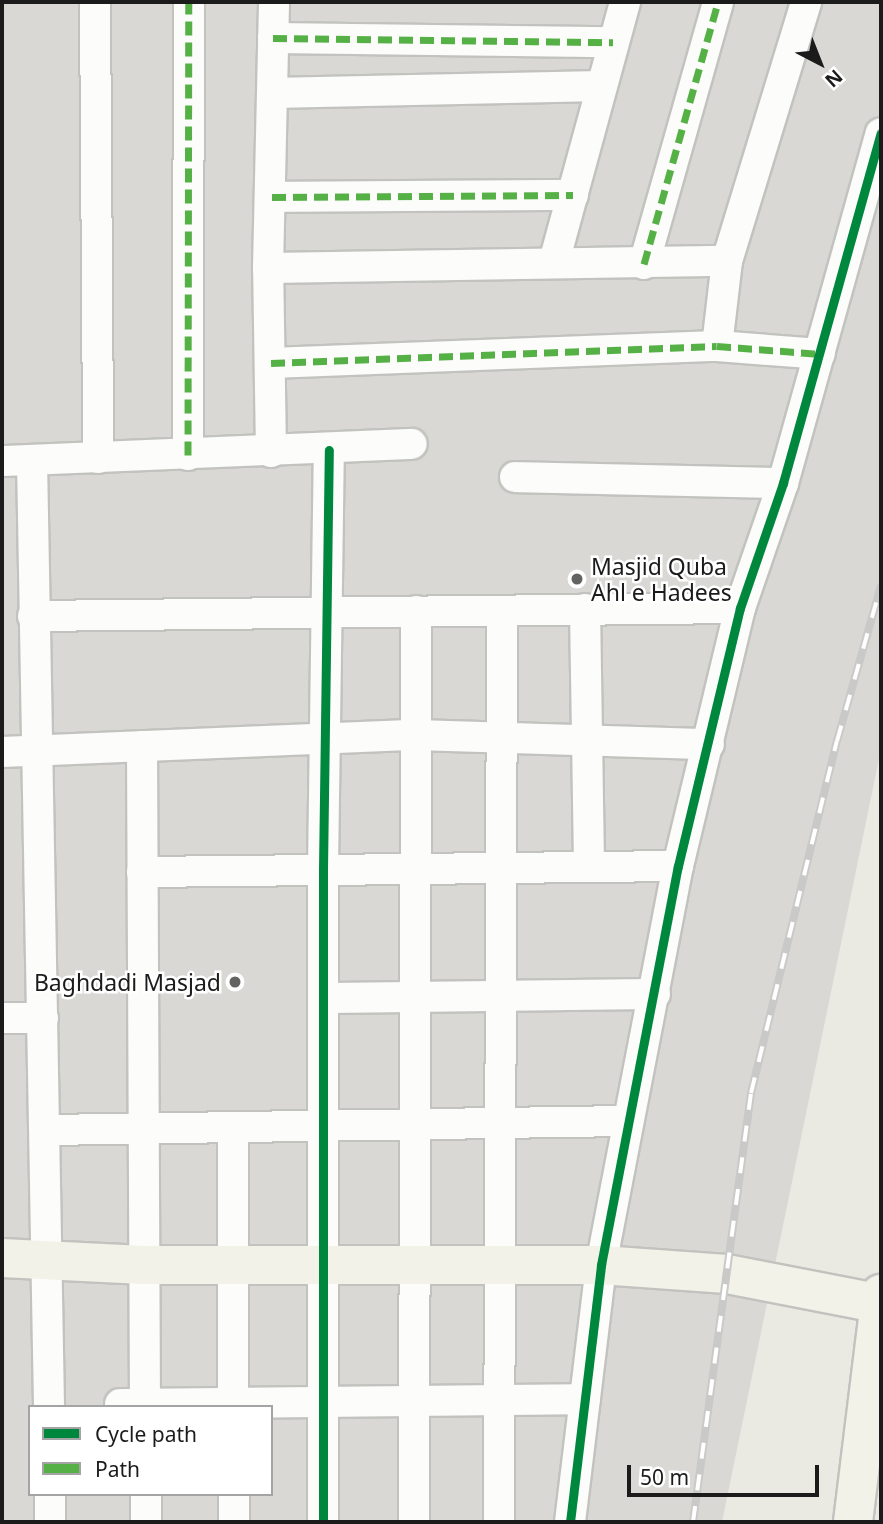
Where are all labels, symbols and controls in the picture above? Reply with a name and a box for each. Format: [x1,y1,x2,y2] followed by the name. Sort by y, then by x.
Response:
[785,28,855,98] north arrow
[820,64,848,93] text: N
[591,552,732,606] place label: Masjid Quba Ahl e Hadees
[569,571,585,587] marker: Masjid Quba Ahl e Hadees
[34,968,221,996] place label: Baghdadi Masjad
[227,974,243,990] marker: Baghdadi Masjad
[28,1405,273,1496] legend
[95,1420,197,1448] text: Cycle path
[631,1450,824,1494] scale bar
[95,1455,140,1483] text: Path
[640,1463,689,1491] text: 50 m

